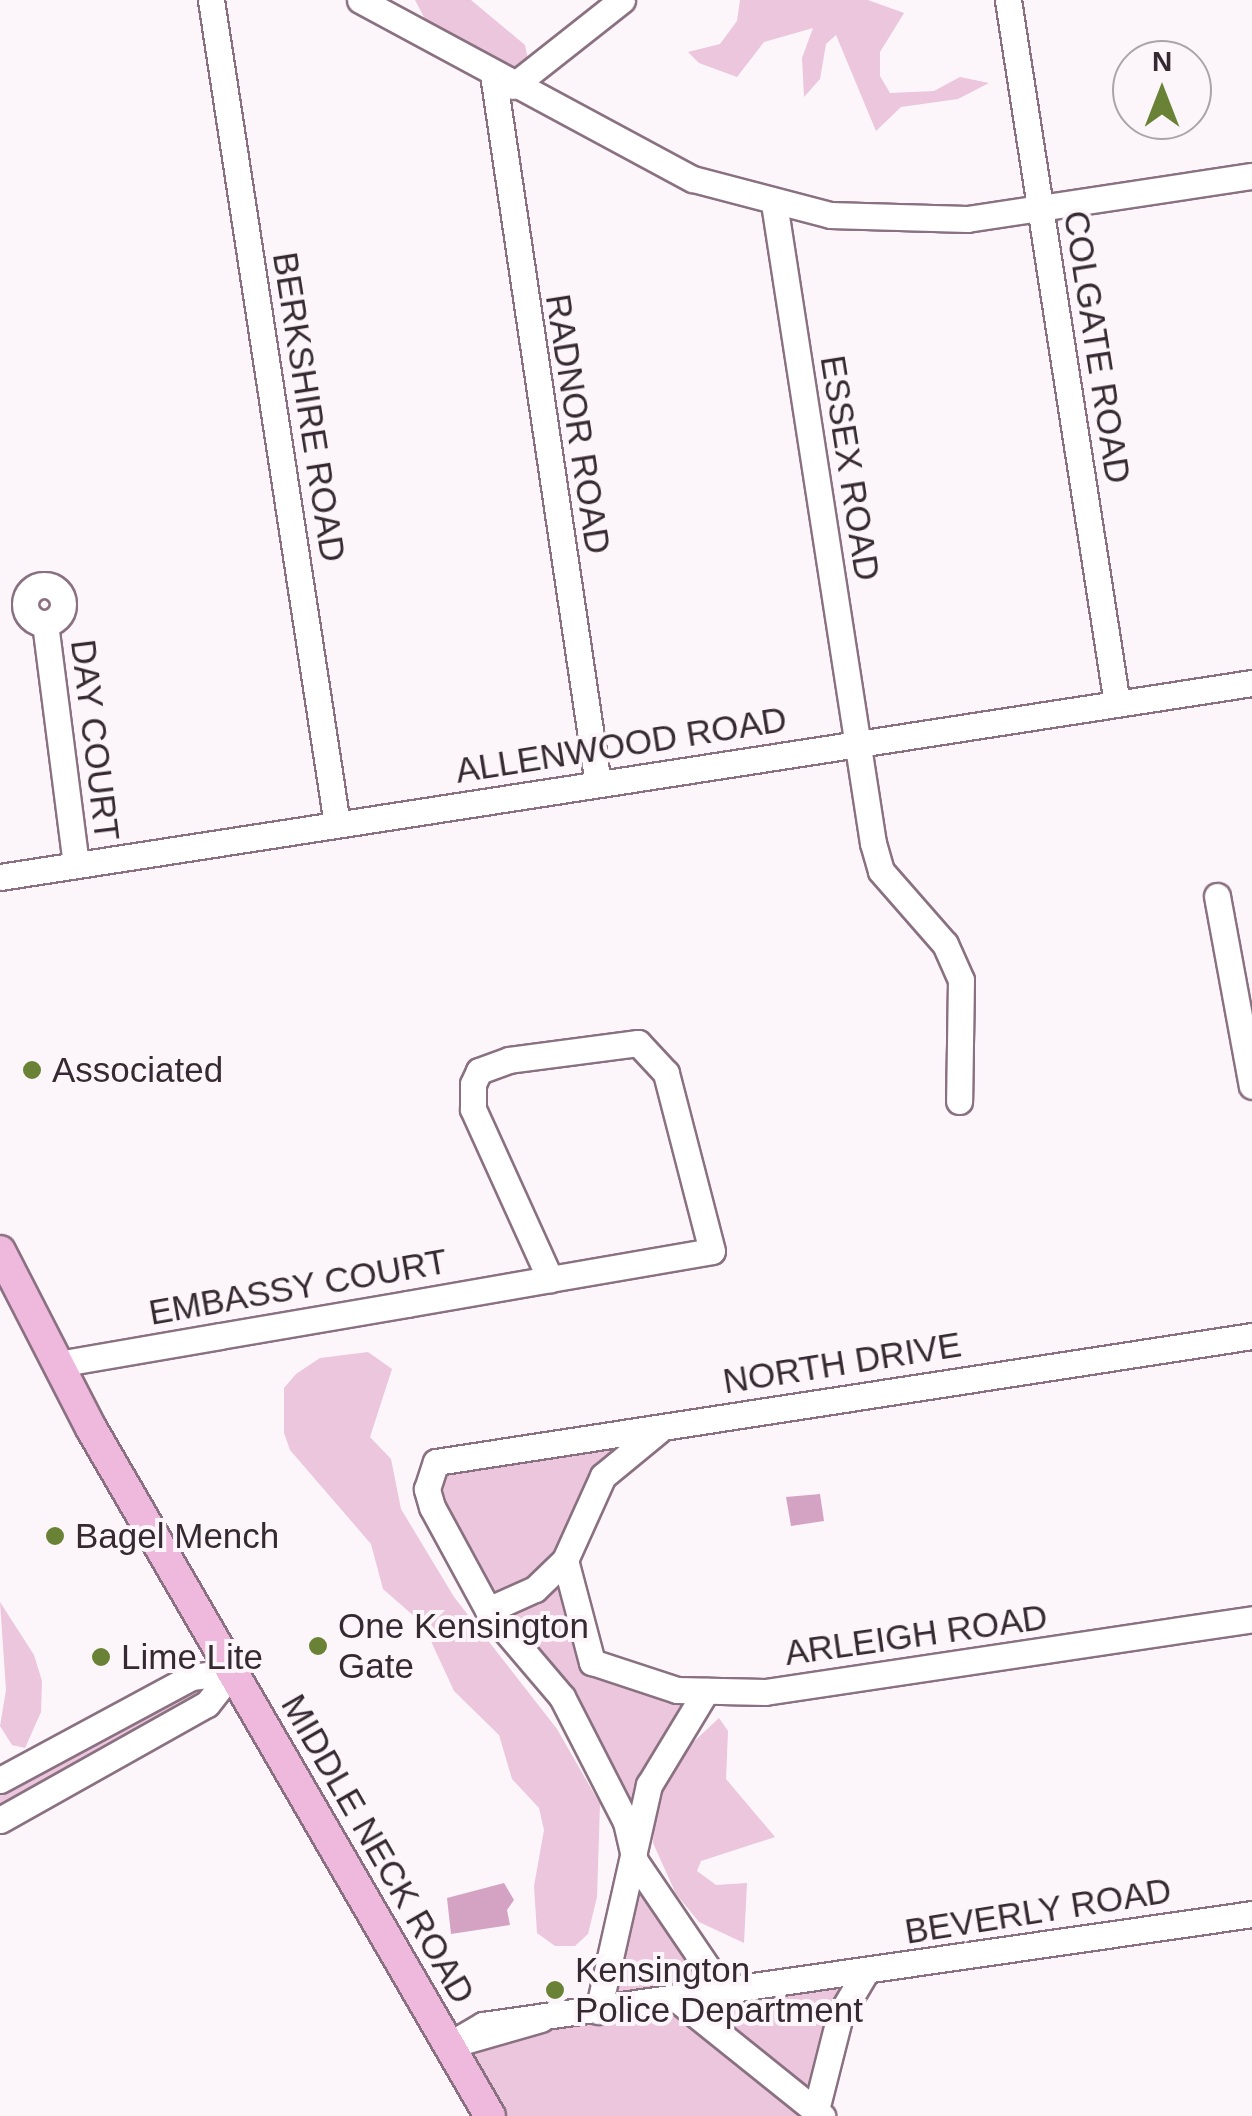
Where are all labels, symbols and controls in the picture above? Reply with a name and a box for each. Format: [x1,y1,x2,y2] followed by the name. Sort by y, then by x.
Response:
[1112,40,1212,140] north arrow
[1152,46,1172,77] text: N
[1055,208,1139,486] street label: COLGATE ROAD
[264,249,354,565] street label: BERKSHIRE ROAD
[537,291,619,557] street label: RADNOR ROAD
[811,352,889,584] street label: ESSEX ROAD
[62,637,128,843] street label: DAY COURT
[453,698,789,792] street label: ALLENWOOD ROAD
[52,1049,223,1091] place label: Associated
[21,1059,43,1081] marker: Associated
[145,1240,451,1334] street label: EMBASSY COURT
[720,1323,964,1403] street label: NORTH DRIVE
[75,1515,279,1557] place label: Bagel Mench
[44,1525,66,1547] marker: Bagel Mench
[782,1596,1050,1674] street label: ARLEIGH ROAD
[338,1605,589,1687] place label: One Kensington Gate
[307,1635,329,1657] marker: One Kensington Gate
[121,1636,263,1678] place label: Lime Lite
[90,1646,112,1668] marker: Lime Lite
[272,1687,484,2011] street label: MIDDLE NECK ROAD
[902,1869,1174,1953] street label: BEVERLY ROAD
[575,1949,863,2031] place label: Kensington Police Department
[544,1979,566,2001] marker: Kensington Police Department

